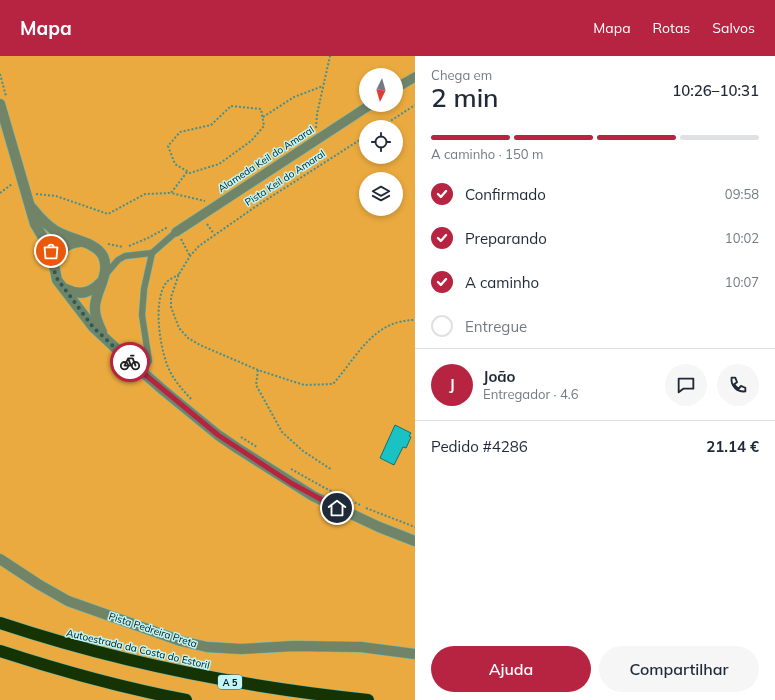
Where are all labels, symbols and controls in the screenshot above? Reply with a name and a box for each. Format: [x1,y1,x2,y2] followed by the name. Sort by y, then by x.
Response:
[20,16,72,40] text: Mapa
[593,19,631,37] text: Mapa
[653,19,690,37] text: Rotas
[712,19,755,37] text: Salvos
[431,67,492,83] text: Chega em
[359,68,403,112] north arrow
[359,68,403,216] map controls
[431,81,499,114] text: 2 min
[672,81,759,100] text: 10:26–10:31
[359,120,403,164] button: locate
[215,123,317,195] street label: Alameda Keil do Amaral
[431,146,543,162] text: A caminho · 150 m
[242,147,328,209] street label: Pista Keil do Amaral
[359,172,403,216] button: layers
[431,183,453,205] icon: check
[465,185,546,204] text: Confirmado
[725,186,759,202] text: 09:58
[431,227,453,249] icon: check
[465,229,547,248] text: Preparando
[725,230,759,246] text: 10:02
[34,234,68,268] pin
[40,240,62,262] icon: bag
[431,271,453,293] icon: check
[465,273,539,292] text: A caminho
[725,274,759,290] text: 10:07
[465,317,527,336] text: Entregue
[110,342,150,382] courier
[119,351,141,373] icon: bike
[665,364,707,406] button: chat
[717,364,759,406] button: phone
[483,367,516,386] text: João
[449,375,455,394] text: J
[483,386,578,402] text: Entregador · 4.6
[431,437,528,456] text: Pedido #4286
[706,437,759,456] text: 21.14 €
[320,491,354,525] pin
[326,497,348,519] icon: home
[107,610,199,650] street label: Pista Pedreira Preta
[65,626,211,672] street label: Autoestrada da Costa do Estoril
[431,646,591,692] button: Ajuda
[599,646,759,692] button: Compartilhar
[218,675,242,689] road number: A 5

